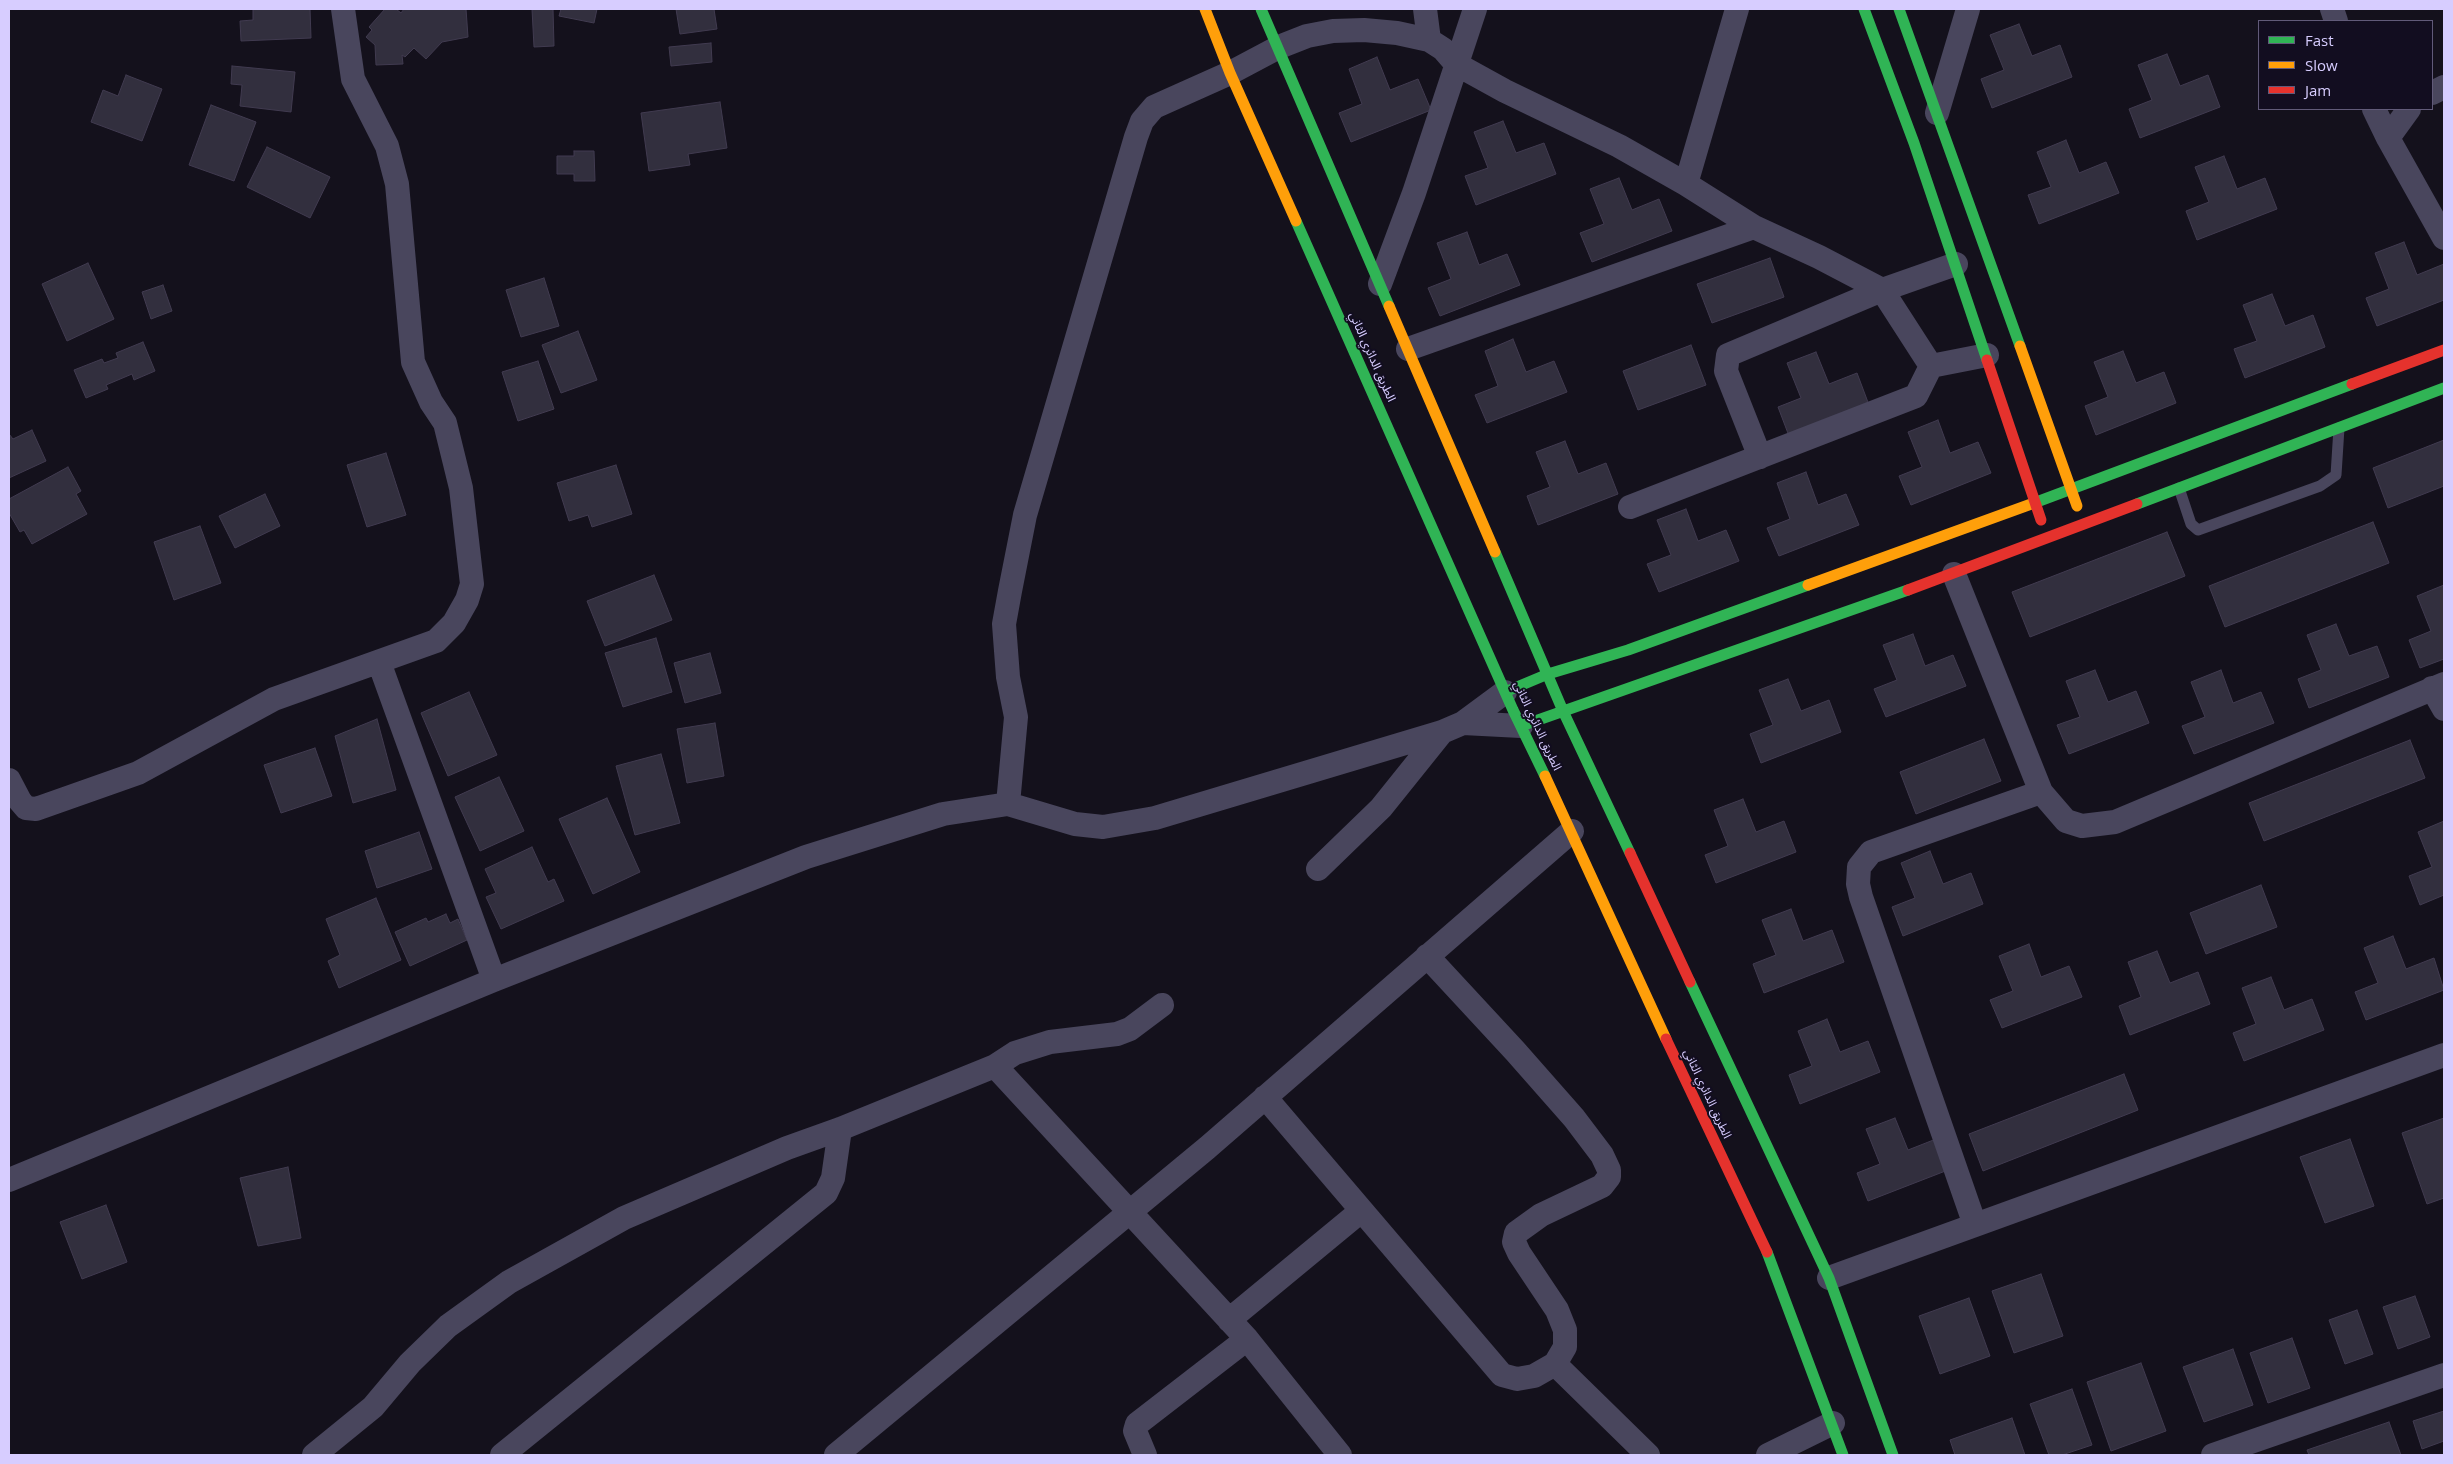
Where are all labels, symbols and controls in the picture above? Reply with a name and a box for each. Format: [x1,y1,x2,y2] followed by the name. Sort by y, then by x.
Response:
[2258,20,2433,110] legend
[2305,30,2334,50] text: Fast
[2305,55,2338,75] text: Slow
[2305,80,2331,100] text: Jam
[1346,310,1398,404] street label: الطريق الدائري الثاني
[1510,679,1564,773] street label: الطريق الدائري الثاني
[1680,1047,1734,1141] street label: الطريق الدائري الثاني

